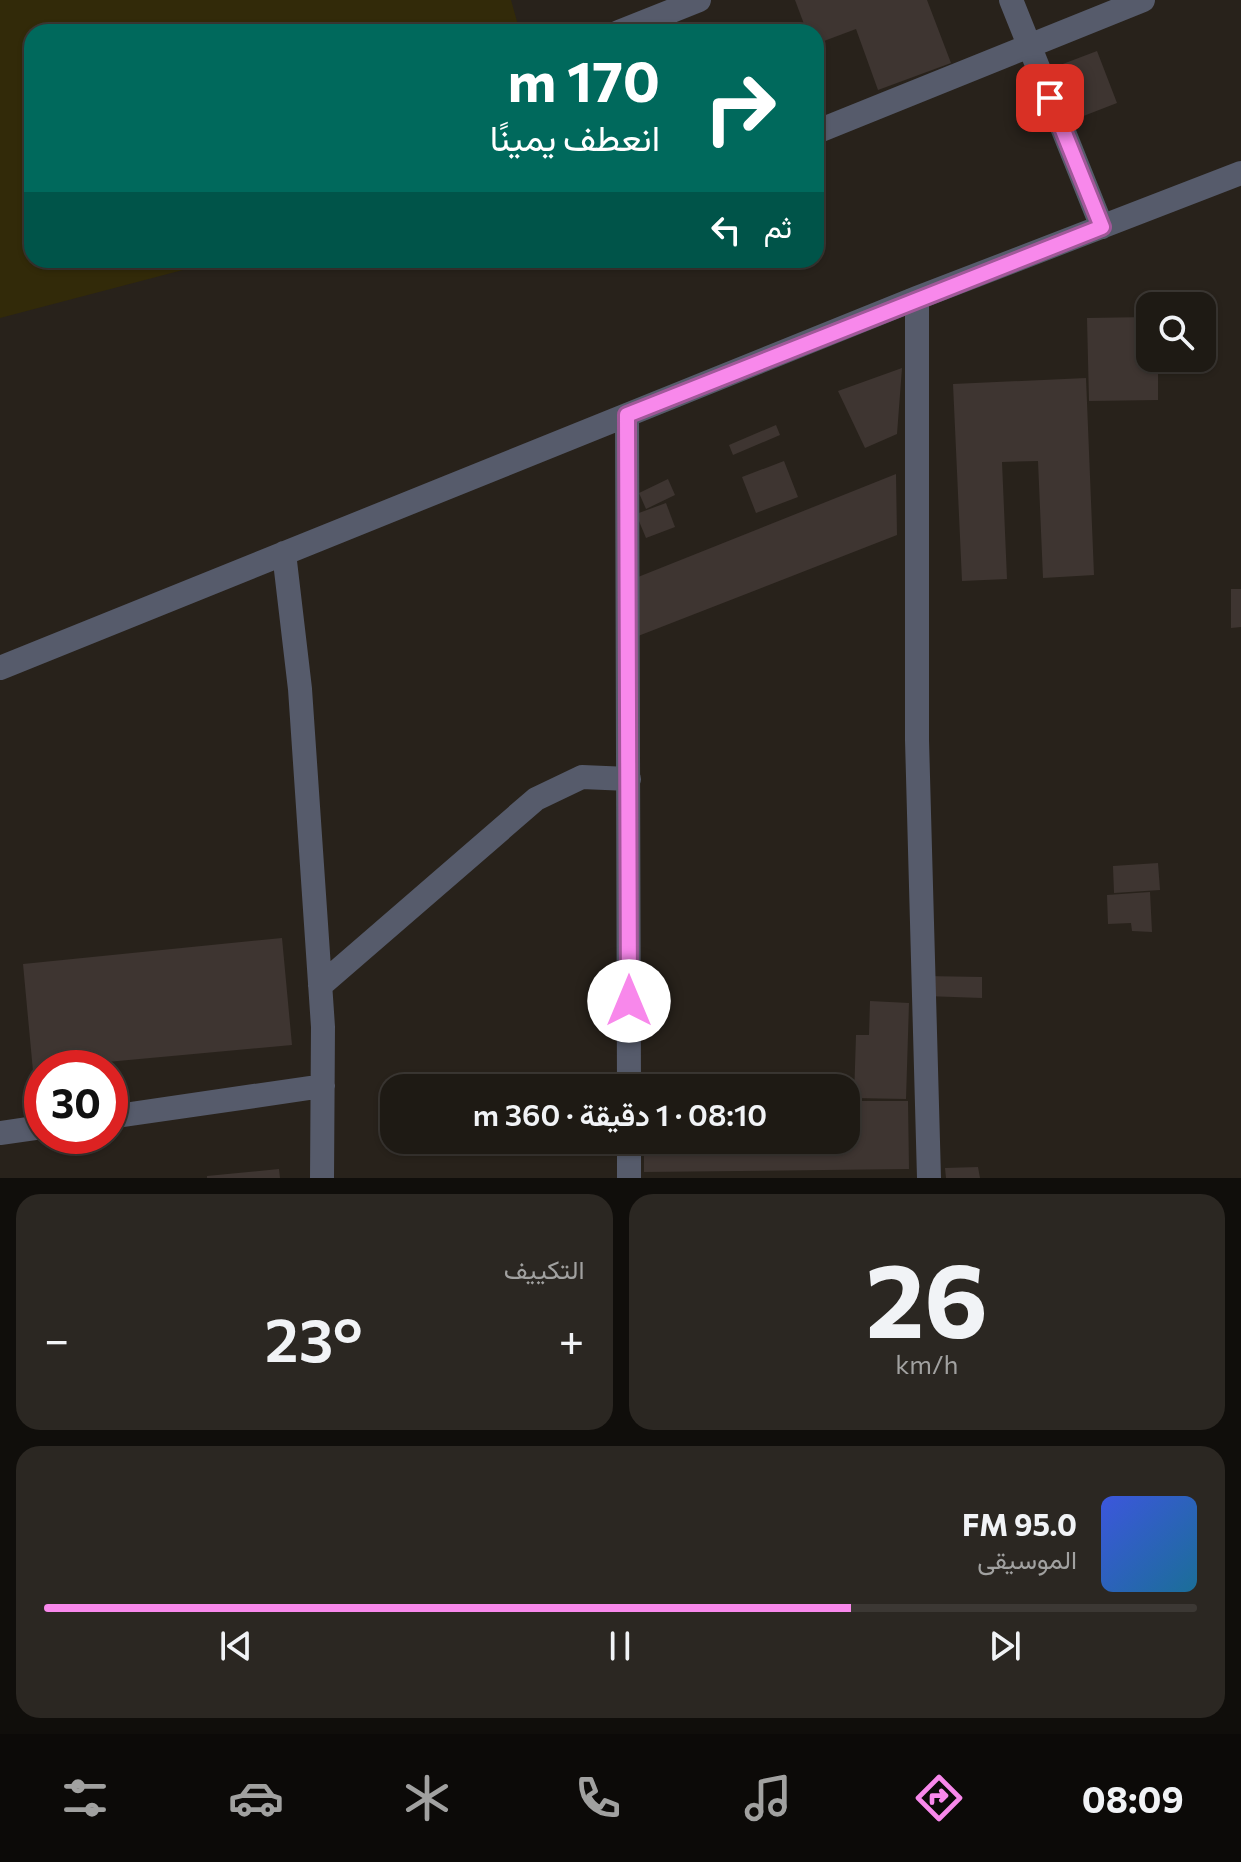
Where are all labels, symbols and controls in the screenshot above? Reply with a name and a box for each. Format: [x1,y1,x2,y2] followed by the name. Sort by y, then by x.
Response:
[507,45,660,114] text: 170 m
[688,56,792,160] icon: right
[1016,64,1084,132] pin
[1028,76,1072,120] icon: arrive
[490,114,660,158] text: انعطف يمينًا
[764,207,792,244] text: ثم
[704,208,748,252] icon: left
[1136,292,1216,372] map controls
[1136,292,1216,372] button: search
[587,959,671,1043] position arrow
[24,1050,128,1154] speed limit sign: 30
[473,1095,767,1132] text: 08:10 · 1 دقيقة · 360 m
[865,1232,988,1359] text: 26
[504,1253,585,1284] text: التكييف
[265,1301,363,1374] text: 23°
[44,1311,69,1365] text: −
[559,1311,584,1365] text: +
[895,1348,958,1379] text: km/h
[962,1505,1077,1542] text: 95.0 FM
[977,1543,1077,1574] text: الموسيقى
[214,1624,258,1668] icon: previous
[598,1624,642,1668] icon: pause
[983,1624,1027,1668] icon: next
[57,1770,113,1826] icon: filters
[228,1770,284,1826] icon: car
[399,1770,455,1826] icon: climate
[570,1770,626,1826] icon: phone
[740,1770,796,1826] icon: music
[911,1770,967,1826] icon: directions
[1082,1776,1184,1820] text: 08:09

